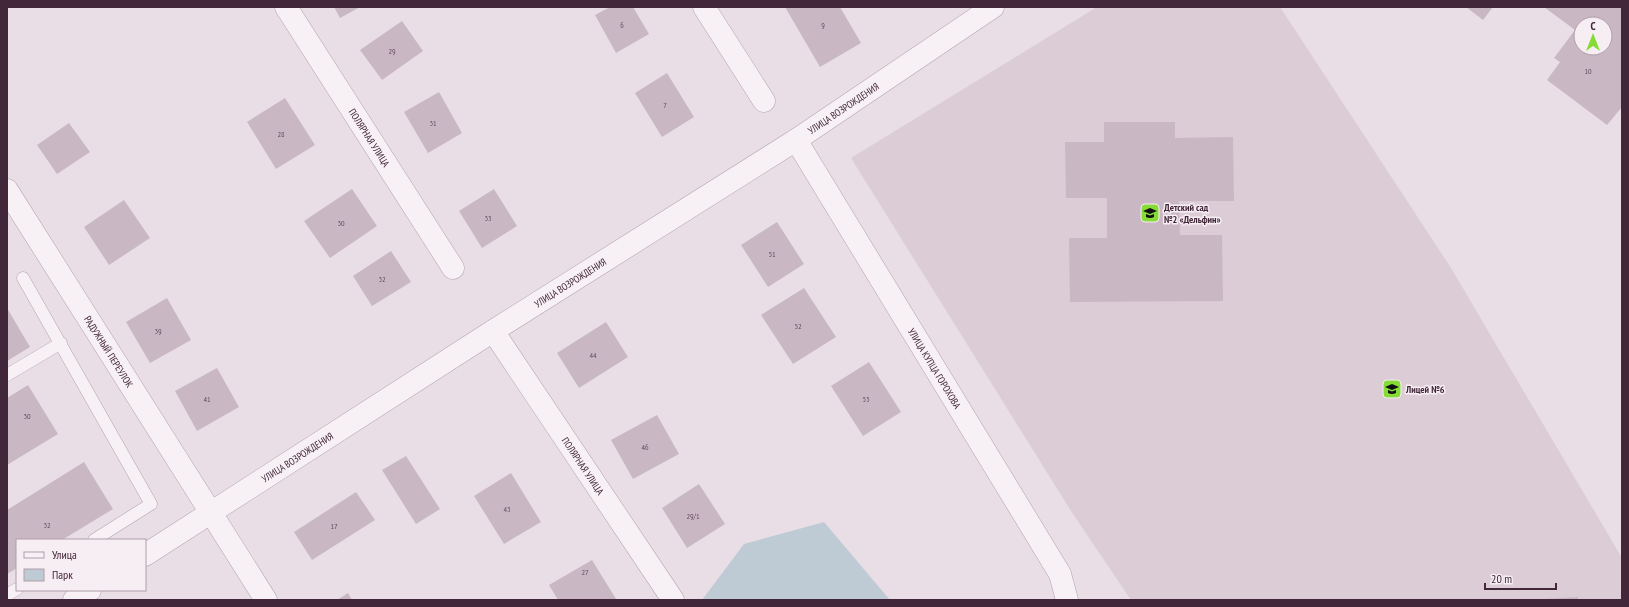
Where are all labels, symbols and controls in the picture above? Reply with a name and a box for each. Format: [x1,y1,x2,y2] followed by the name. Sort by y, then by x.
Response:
[1573,16,1613,56] north arrow
[1590,19,1596,33] text: С
[620,20,624,30] house number: 6
[821,20,825,30] house number: 9
[388,46,396,56] house number: 29
[1584,66,1592,76] house number: 10
[806,80,881,137] street label: УЛИЦА ВОЗРОЖДЕНИЯ
[663,100,667,110] house number: 7
[346,106,393,170] street label: ПОЛЯРНАЯ УЛИЦА
[429,118,437,128] house number: 31
[277,129,285,139] house number: 28
[1164,201,1221,226] place label: Детский сад №2 «Дельфин»
[1139,202,1161,224] school or university icon: Детский сад №2 «Дельфин»
[484,213,492,223] house number: 33
[337,218,345,228] house number: 30
[768,249,776,259] house number: 51
[532,255,609,310] street label: УЛИЦА ВОЗРОЖДЕНИЯ
[378,274,386,284] house number: 32
[81,314,136,390] street label: РАДУЖНЫЙ ПЕРЕУЛОК
[794,321,802,331] house number: 52
[154,326,162,336] house number: 39
[905,326,964,411] street label: УЛИЦА КУПЦА ГОРОХОВА
[589,350,597,360] house number: 44
[1381,378,1403,400] school or university icon: Лицей №6
[1405,383,1445,396] place label: Лицей №6
[203,394,211,404] house number: 41
[862,394,870,404] house number: 53
[23,411,31,421] house number: 30
[259,430,336,485] street label: УЛИЦА ВОЗРОЖДЕНИЯ
[559,435,607,497] street label: ПОЛЯРНАЯ УЛИЦА
[641,442,649,452] house number: 46
[503,504,511,514] house number: 43
[686,511,700,521] house number: 29/1
[43,520,51,530] house number: 32
[330,521,338,531] house number: 17
[16,539,146,591] legend
[52,547,77,562] text: Улица
[1485,565,1556,591] scale bar
[52,567,73,582] text: Парк
[581,567,589,577] house number: 27
[1491,571,1512,586] text: 20 m

